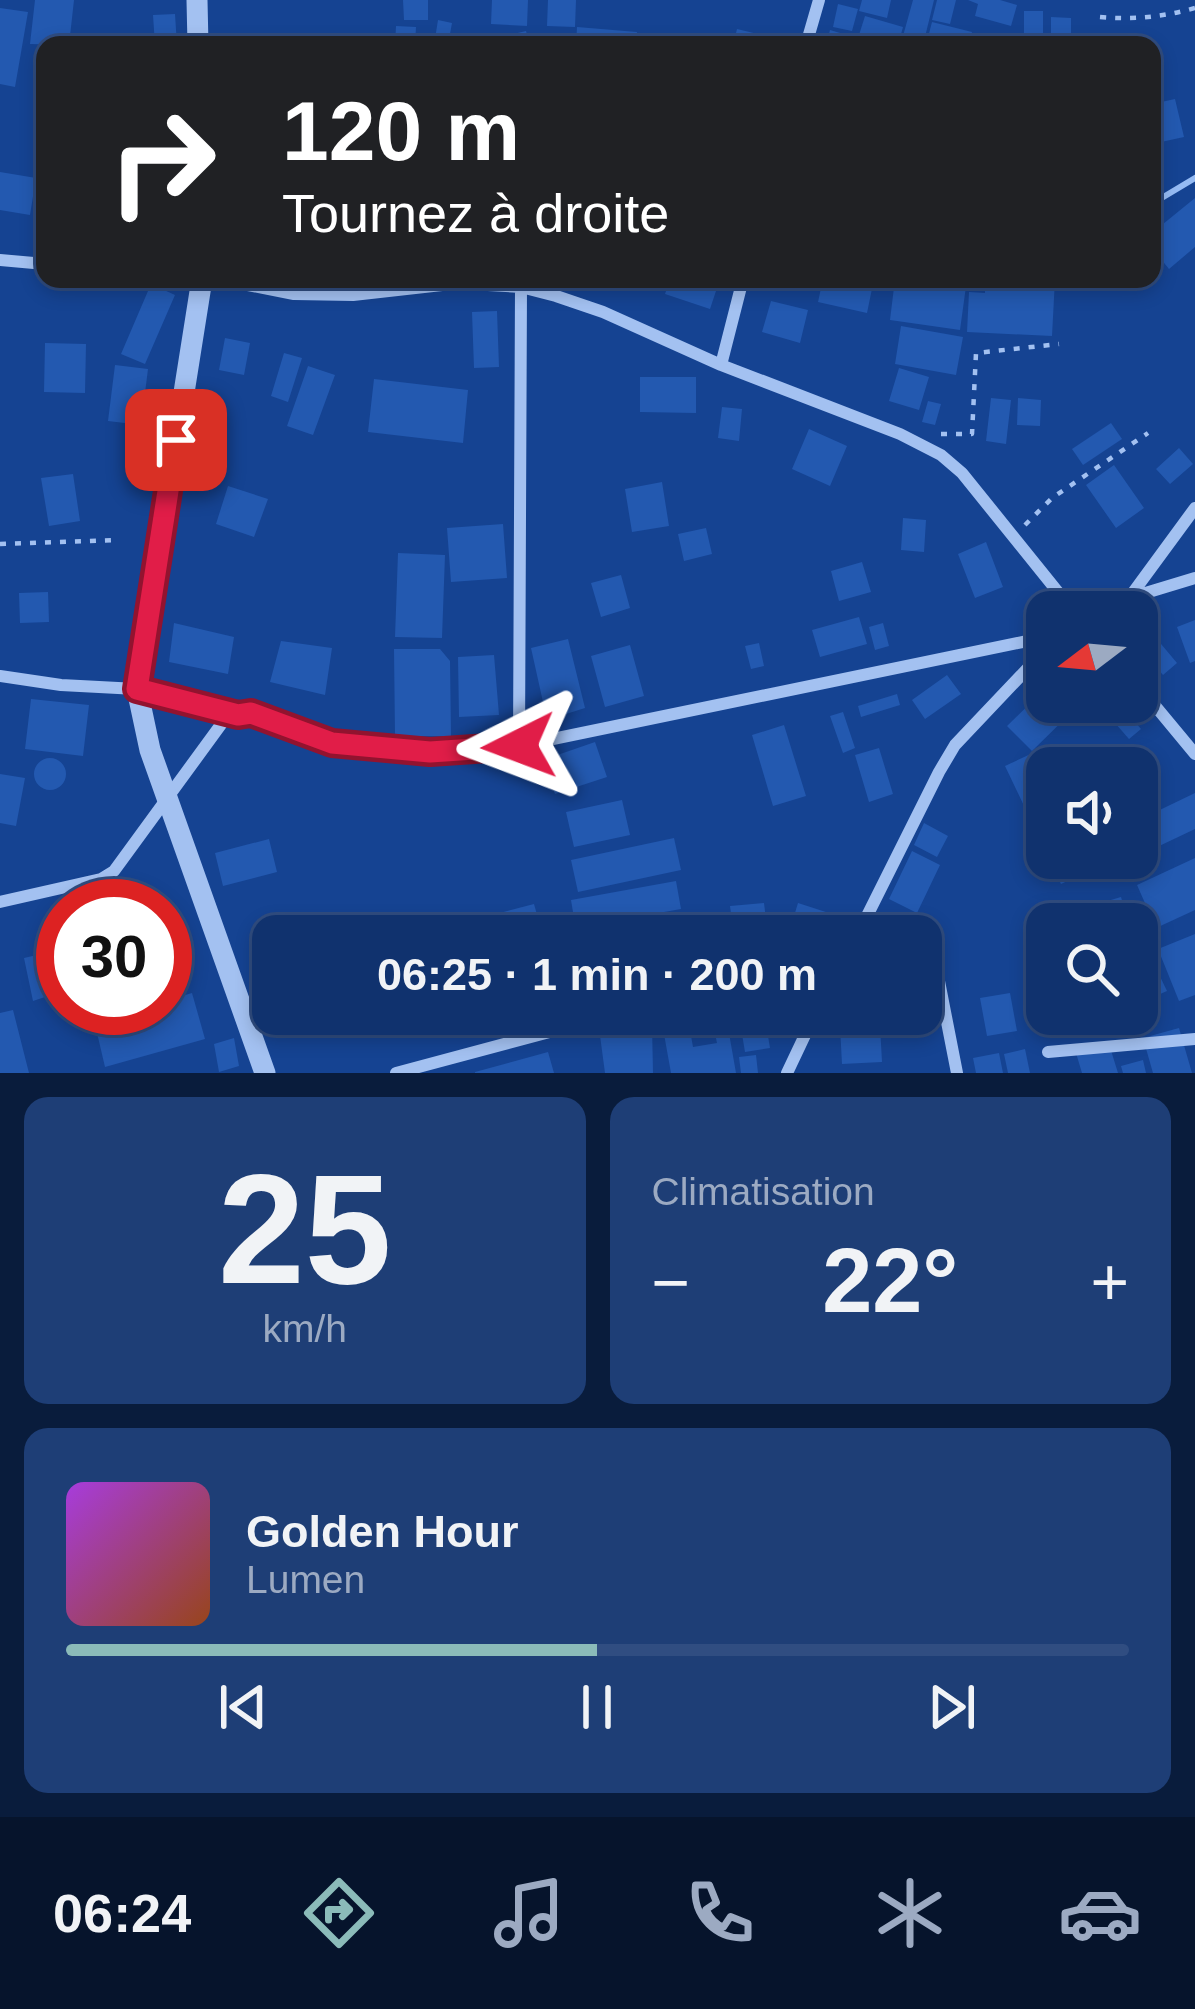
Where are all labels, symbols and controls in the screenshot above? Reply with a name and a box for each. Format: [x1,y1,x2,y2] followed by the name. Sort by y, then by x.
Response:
[84,84,240,240] icon: right
[282,84,520,178] text: 120 m
[282,183,669,243] text: Tournez à droite
[125,389,227,491] pin
[143,407,209,473] icon: arrive
[1026,591,1158,723] north arrow
[1026,591,1158,1035] map controls
[456,683,582,809] position arrow
[1026,747,1158,879] button: sound
[36,879,192,1035] speed limit sign: 30
[1026,903,1158,1035] button: search
[377,949,817,1000] text: 06:25 · 1 min · 200 m
[218,1142,392,1316] text: 25
[652,1170,875,1213] text: Climatisation
[822,1231,958,1331] text: 22°
[652,1245,690,1319] text: −
[1090,1245,1129,1319] text: +
[262,1307,347,1350] text: km/h
[246,1506,518,1557] text: Golden Hour
[246,1558,365,1601] text: Lumen
[210,1674,276,1740] icon: previous
[564,1674,630,1740] icon: pause
[919,1674,985,1740] icon: next
[297,1871,381,1955] icon: directions
[487,1871,571,1955] icon: music
[678,1871,762,1955] icon: phone
[868,1871,952,1955] icon: climate
[1058,1871,1142,1955] icon: car
[53,1883,191,1943] text: 06:24

